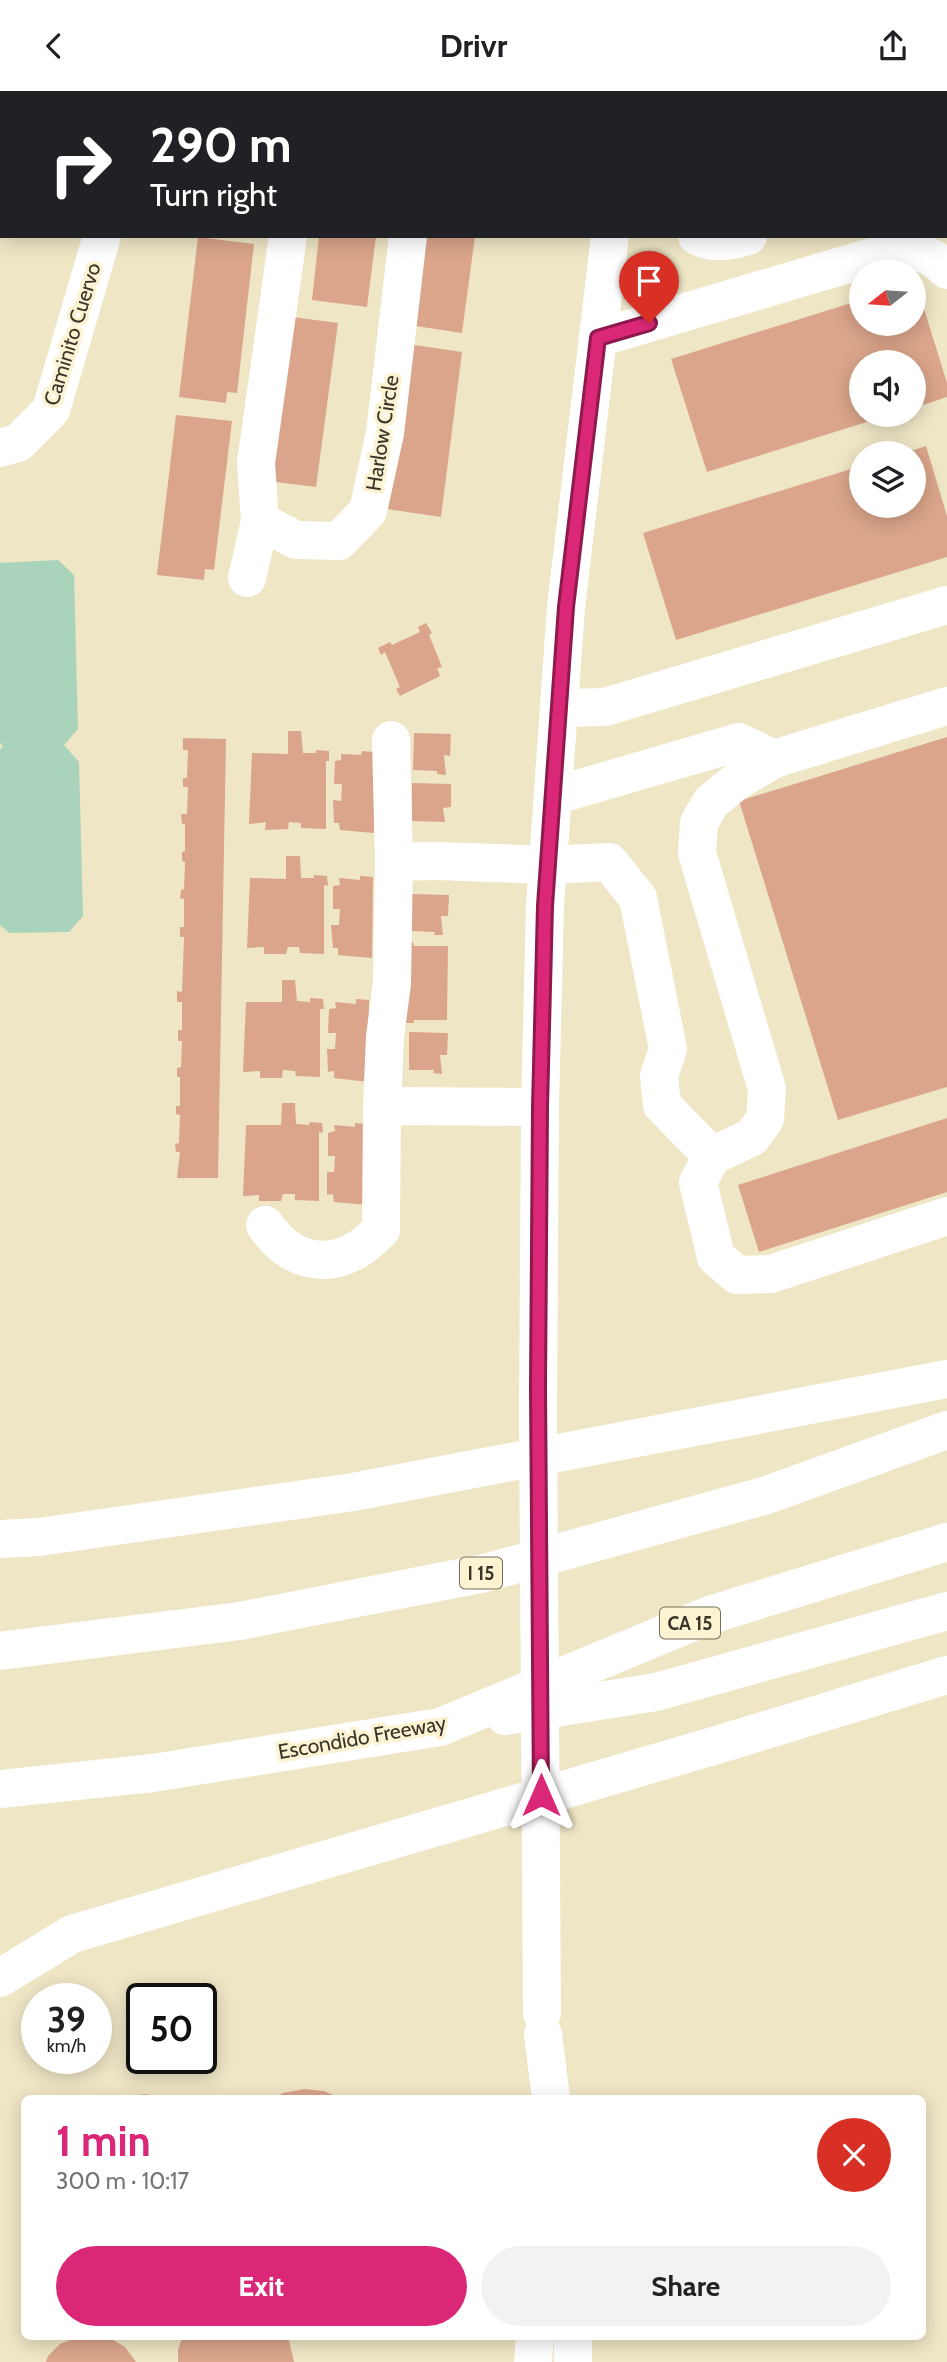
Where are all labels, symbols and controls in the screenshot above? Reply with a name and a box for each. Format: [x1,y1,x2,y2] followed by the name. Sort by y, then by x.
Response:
[440,26,507,65] text: Drivr
[35,27,73,65] icon: back
[874,27,912,65] icon: share
[150,115,292,174] text: 290 m
[35,119,126,210] icon: right
[150,175,277,214] text: Turn right
[619,251,679,323] pin
[849,259,926,336] north arrow
[849,259,926,518] map controls
[38,260,106,408] street label: Caminito Cuervo
[630,262,668,300] icon: arrive
[849,350,926,427] button: sound
[360,373,404,493] street label: Harlow Circle
[849,441,926,518] button: layers
[460,1557,502,1589] road number: I 15
[660,1607,720,1639] road number: CA 15
[276,1710,448,1764] street label: Escondido Freeway
[504,1758,578,1832] position arrow
[126,1983,217,2074] speed limit sign: 50
[47,1998,86,2041] text: 39
[47,2035,86,2057] text: km/h
[56,2115,151,2167] text: 1 min
[817,2118,891,2192] button: close
[56,2167,189,2195] text: 300 m · 10:17
[56,2246,467,2326] button: Exit
[481,2246,891,2326] button: Share

